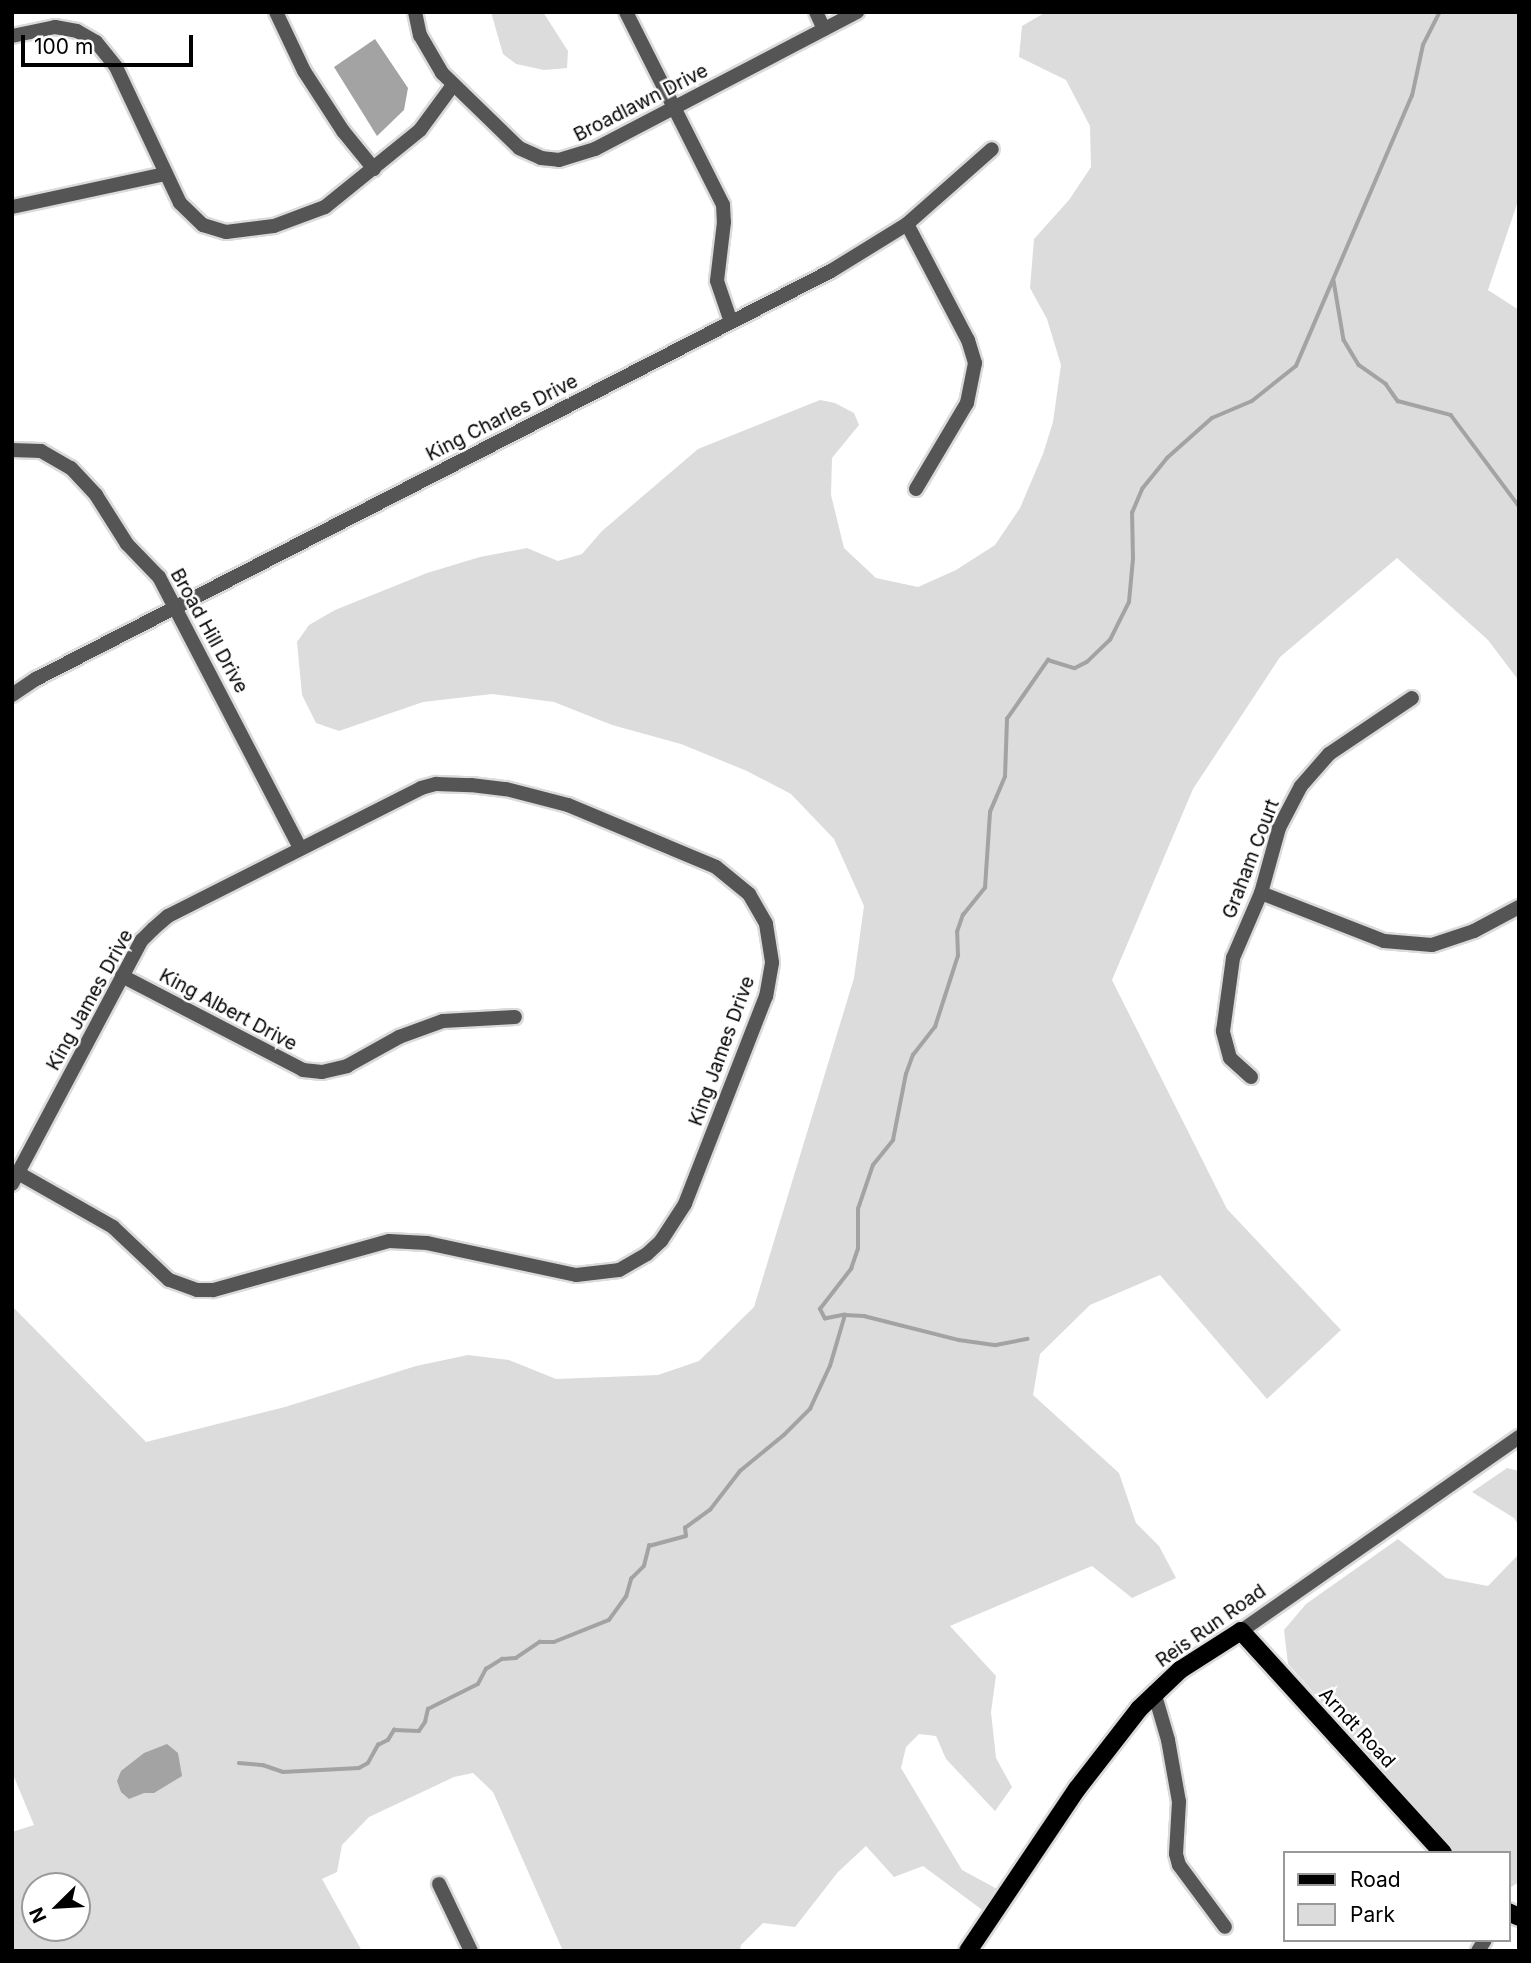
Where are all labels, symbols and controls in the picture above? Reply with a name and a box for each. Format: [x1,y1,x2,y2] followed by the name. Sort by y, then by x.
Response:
[24,21,196,65] scale bar
[34,34,93,59] text: 100 m
[570,59,712,147] street label: Broadlawn Drive
[422,370,582,466] street label: King Charles Drive
[165,565,253,697] street label: Broad Hill Drive
[1218,796,1284,922] street label: Graham Court
[42,926,138,1074] street label: King James Drive
[155,964,301,1056] street label: King Albert Drive
[684,973,760,1129] street label: King James Drive
[1152,1580,1270,1672] street label: Reis Run Road
[1314,1683,1400,1773] street label: Arndt Road
[1282,1851,1510,1942] legend
[1350,1867,1401,1892] text: Road
[21,1872,91,1942] north arrow
[1350,1902,1395,1927] text: Park
[25,1904,52,1926] text: N

